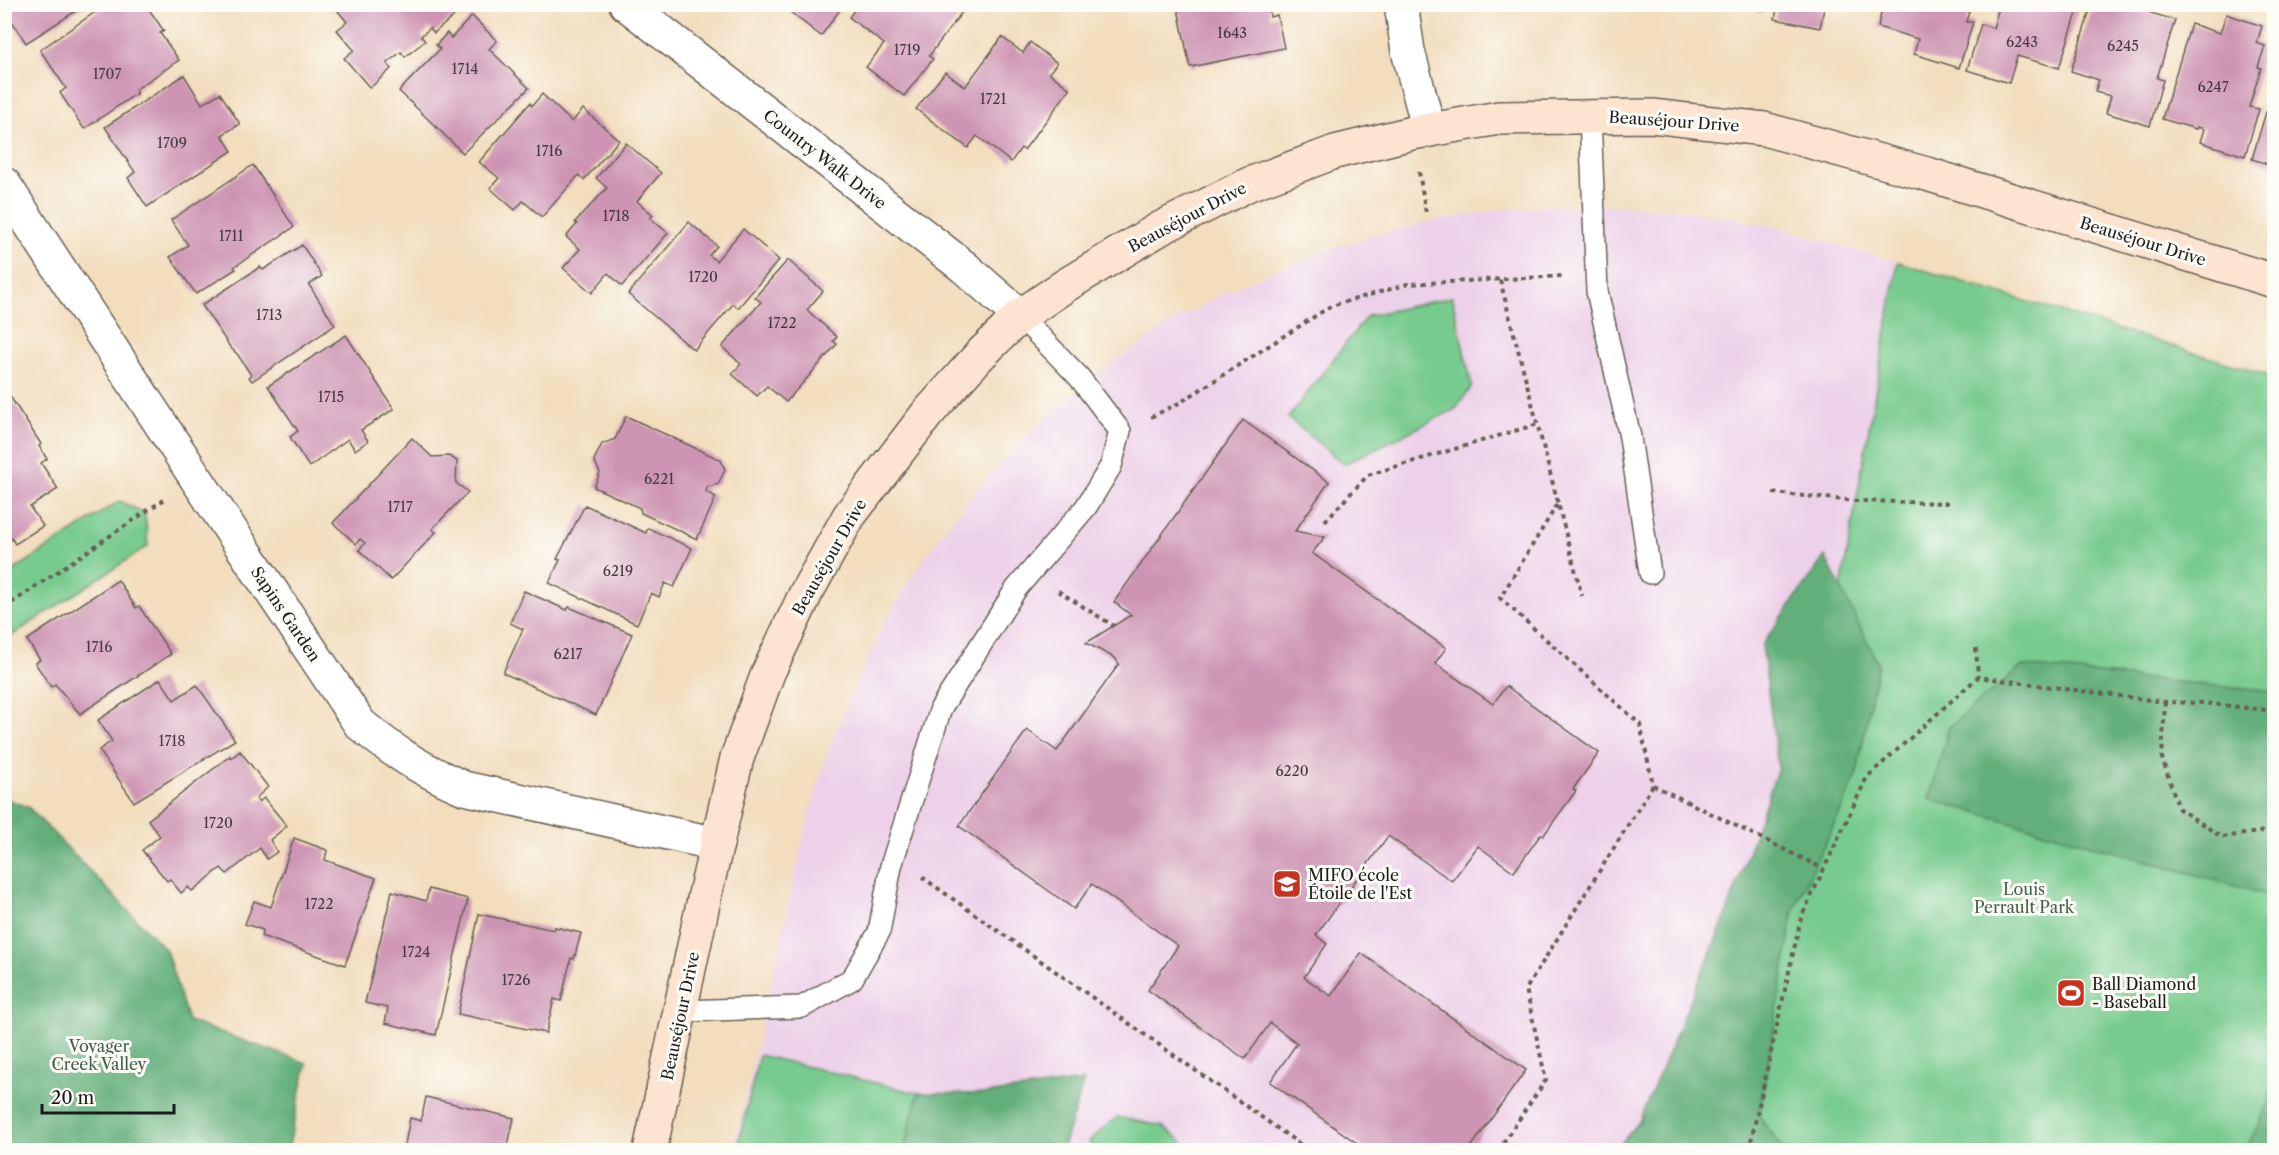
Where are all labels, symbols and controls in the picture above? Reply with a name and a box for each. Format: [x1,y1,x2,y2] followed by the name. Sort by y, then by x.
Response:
[1217,24,1247,42] house number: 1643
[2006,33,2038,51] house number: 6243
[2107,37,2139,55] house number: 6245
[894,41,920,59] house number: 1719
[452,60,478,78] house number: 1714
[93,65,121,83] house number: 1707
[2197,78,2229,96] house number: 6247
[980,90,1006,108] house number: 1721
[760,105,890,213] street label: Country Walk Drive
[1608,106,1740,136] street label: Beauséjour Drive
[157,134,187,152] house number: 1709
[536,142,562,160] house number: 1716
[1125,177,1249,257] street label: Beauséjour Drive
[603,207,629,225] house number: 1718
[2078,212,2209,270] street label: Beauséjour Drive
[219,227,243,245] house number: 1711
[688,268,718,286] house number: 1720
[256,306,282,324] house number: 1713
[768,314,796,332] house number: 1722
[318,388,344,406] house number: 1715
[644,470,674,488] house number: 6221
[788,495,870,619] street label: Beauséjour Drive
[387,498,413,516] house number: 1717
[603,562,633,580] house number: 6219
[247,563,325,665] street label: Sapins Garden
[86,638,112,656] house number: 1716
[553,645,583,663] house number: 6217
[159,732,185,750] house number: 1718
[1275,762,1309,780] house number: 6220
[203,814,233,832] house number: 1720
[1308,865,1412,903] place label: MIFO école Étoile de l'Est
[1271,868,1303,900] school or university icon: MIFO école Étoile de l'Est
[1974,879,2075,917] park label: Louis Perrault Park
[305,895,333,913] house number: 1722
[402,943,430,961] house number: 1724
[657,950,703,1082] street label: Beauséjour Drive
[501,971,531,989] house number: 1726
[2092,974,2196,1012] place label: Ball Diamond - Baseball
[2055,977,2087,1009] sports icon: Ball Diamond - Baseball
[52,1036,148,1074] park label: Voyager Creek Valley
[42,1077,174,1115] scale bar
[51,1087,95,1109] text: 20 m

